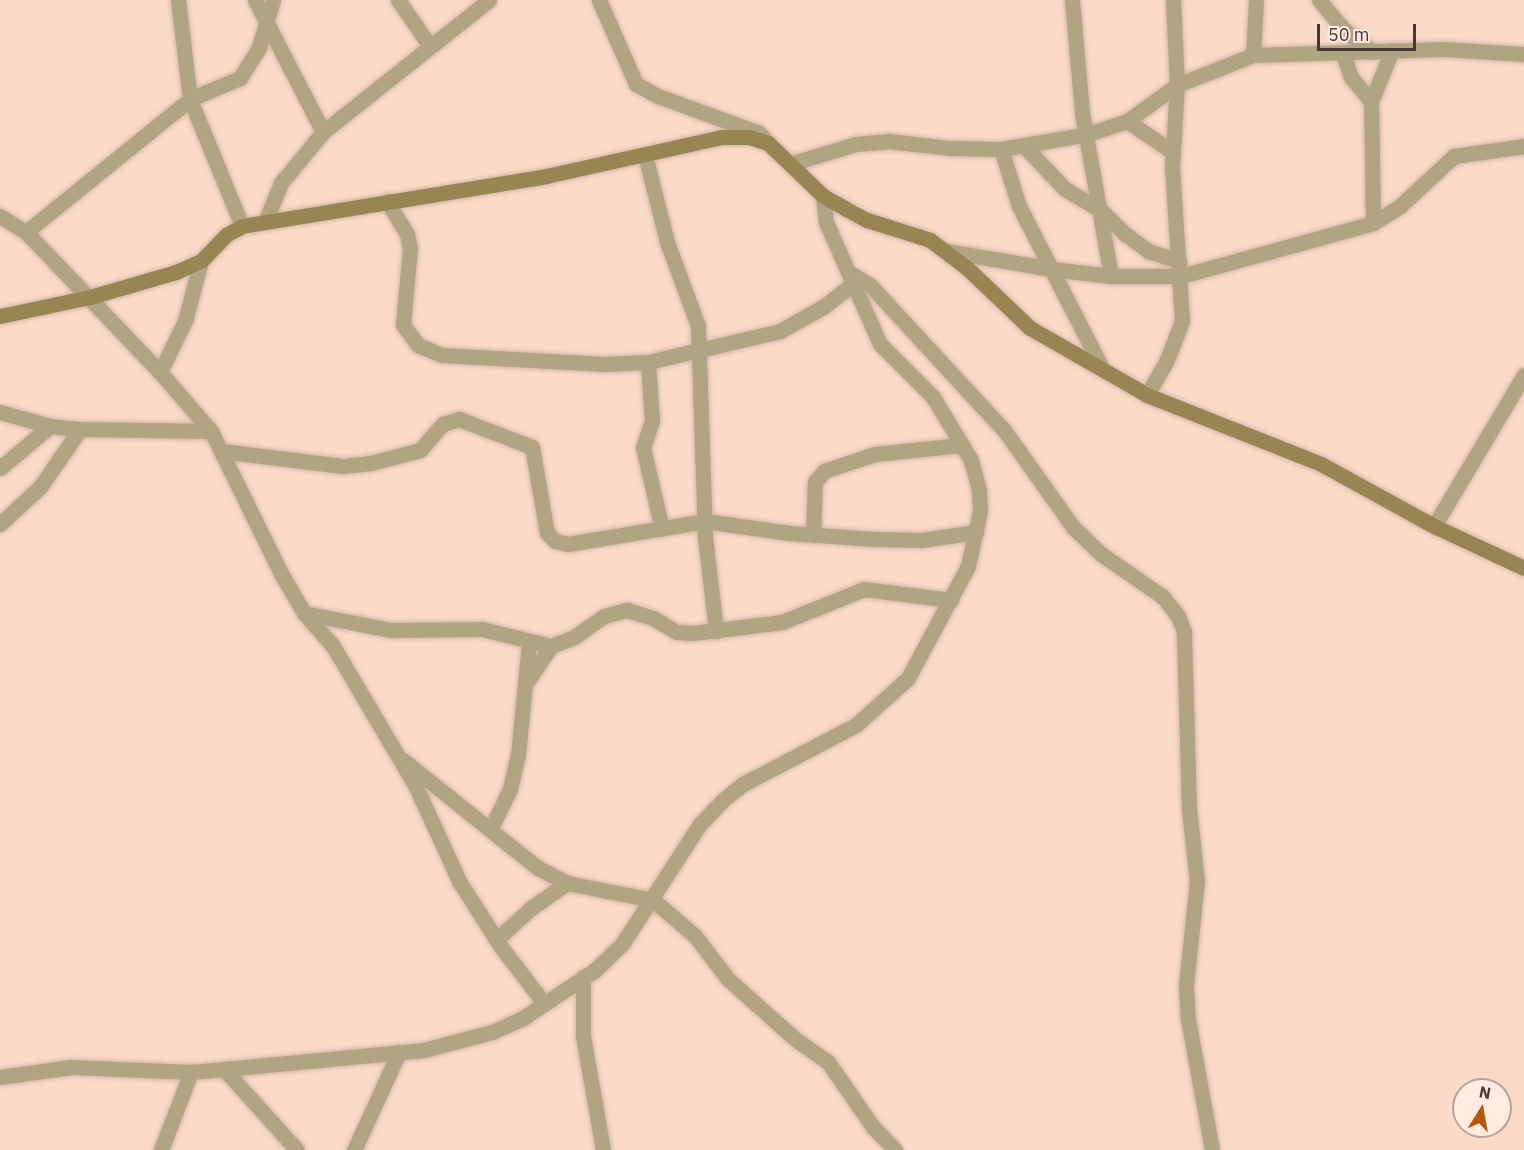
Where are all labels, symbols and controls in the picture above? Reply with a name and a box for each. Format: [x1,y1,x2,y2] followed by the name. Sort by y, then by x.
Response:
[1320,12,1419,50] scale bar
[1328,23,1370,46] text: 50 m
[1452,1078,1512,1138] north arrow
[1477,1081,1493,1103] text: N

